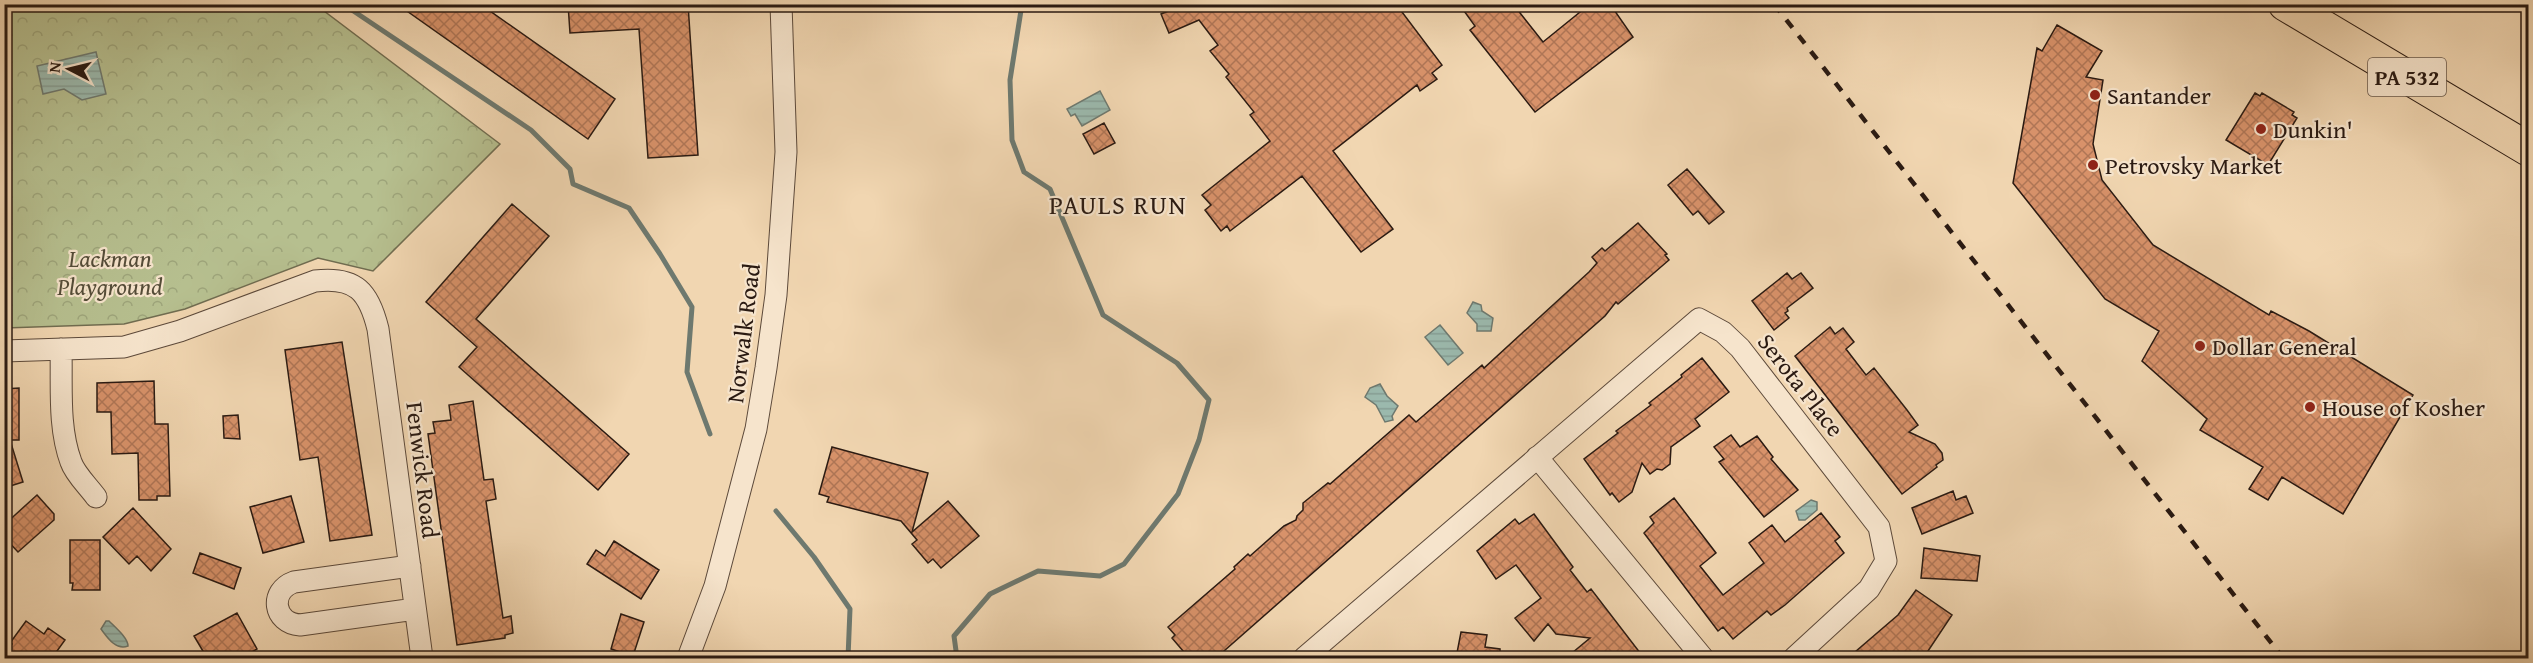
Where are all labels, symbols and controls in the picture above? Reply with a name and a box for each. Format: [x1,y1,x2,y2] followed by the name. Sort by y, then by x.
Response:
[39,39,99,99] north arrow
[2368,58,2446,96] road number: PA 532
[42,60,67,74] text: N
[2107,78,2211,113] place label: Santander
[2088,88,2102,102] marker: Santander
[2273,112,2353,147] place label: Dunkin'
[2254,122,2268,136] marker: Dunkin'
[2105,148,2283,183] place label: Petrovsky Market
[2086,158,2100,172] marker: Petrovsky Market
[1049,185,1187,224] district label: PAULS RUN
[56,241,163,304] park label: Lackman Playground
[717,261,769,405] street label: Norwalk Road
[1749,326,1853,444] street label: Serota Place
[2212,329,2357,364] place label: Dollar General
[2193,339,2207,353] marker: Dollar General
[2322,390,2485,425] place label: House of Kosher
[397,400,449,540] street label: Fenwick Road
[2303,400,2317,414] marker: House of Kosher

